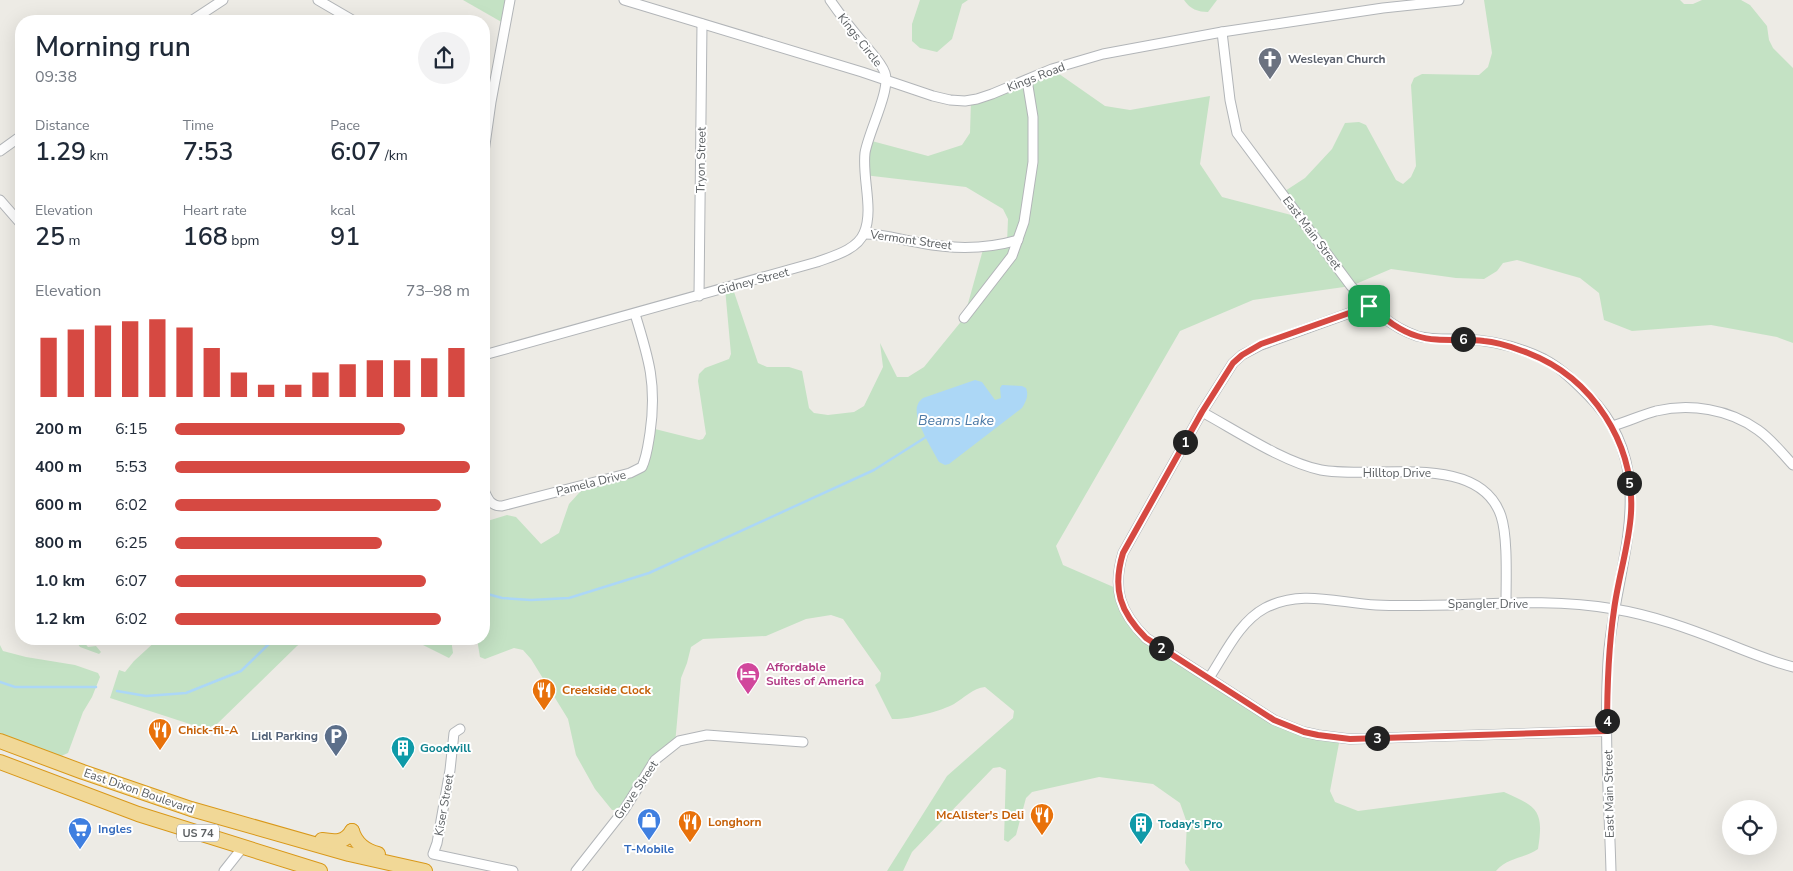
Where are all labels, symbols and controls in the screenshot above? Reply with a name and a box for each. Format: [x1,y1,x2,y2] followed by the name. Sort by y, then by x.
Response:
[834,10,886,70] street label: Kings Circle
[35,28,191,66] text: Morning run
[418,32,470,84] button: share
[1257,46,1283,80] church icon: Wesleyan Church
[1288,51,1386,67] place label: Wesleyan Church
[1005,59,1067,95] street label: Kings Road
[35,66,77,88] text: 09:38
[35,116,89,135] text: Distance
[183,116,214,135] text: Time
[330,116,360,135] text: Pace
[692,126,710,193] street label: Tryon Street
[35,135,86,169] text: 1.29
[183,135,234,169] text: 7:53
[330,135,381,169] text: 6:07
[86,146,109,165] text: km
[381,146,408,165] text: /km
[1279,193,1345,274] street label: East Main Street
[35,201,93,220] text: Elevation
[183,201,247,220] text: Heart rate
[330,201,355,220] text: kcal
[35,220,65,254] text: 25
[183,220,228,254] text: 168
[330,220,360,254] text: 91
[868,226,954,254] street label: Vermont Street
[65,231,81,250] text: m
[228,231,260,250] text: bpm
[715,264,791,298] street label: Gidney Street
[35,280,101,302] text: Elevation
[406,280,470,302] text: 73–98 m
[1348,285,1390,327] pin
[1355,292,1383,320] icon: arrive
[1450,326,1476,352] pin: 6
[1459,330,1468,349] text: 6
[918,411,995,430] water label: Beams Lake
[35,418,82,440] text: 200 m
[115,418,147,440] text: 6:15
[1172,430,1198,454] pin: 1
[1181,433,1190,452] text: 1
[35,456,82,478] text: 400 m
[115,456,147,478] text: 5:53
[1363,465,1431,481] street label: Hilltop Drive
[554,467,628,499] street label: Pamela Drive
[1616,470,1642,496] pin: 5
[1625,474,1634,493] text: 5
[35,494,82,516] text: 600 m
[115,494,147,516] text: 6:02
[35,532,82,554] text: 800 m
[115,532,147,554] text: 6:25
[35,570,85,592] text: 1.0 km
[115,570,147,592] text: 6:07
[1448,596,1528,612] street label: Spangler Drive
[35,608,85,630] text: 1.2 km
[115,608,147,630] text: 6:02
[1148,636,1174,660] pin: 2
[1157,639,1166,658] text: 2
[766,659,864,689] place label: Affordable Suites of America
[735,661,761,695] hotel icon: Affordable Suites of America
[531,677,557,711] restaurant icon: Creekside Clock
[562,682,651,698] place label: Creekside Clock
[1594,708,1620,734] pin: 4
[1603,712,1612,731] text: 4
[147,717,173,751] restaurant icon: Chick-fil-A
[178,722,238,738] place label: Chick-fil-A
[323,723,349,757] parking icon: Lidl Parking
[1364,726,1390,750] pin: 3
[251,728,318,744] place label: Lidl Parking
[1373,729,1382,748] text: 3
[390,735,416,769] building icon: Goodwill
[420,740,471,756] place label: Goodwill
[1600,749,1618,838] street label: East Main Street
[610,757,662,823] street label: Grove Street
[82,765,196,817] street label: East Dixon Boulevard
[431,772,457,837] street label: Kiser Street
[1722,800,1777,855] map controls
[1722,800,1777,855] button: locate
[1029,802,1055,836] restaurant icon: McAlister's Deli
[636,807,662,841] shop icon: T-Mobile
[936,807,1024,823] place label: McAlister's Deli
[677,809,703,843] restaurant icon: Longhorn
[1128,811,1154,845] building icon: Today's Pro
[708,814,762,830] place label: Longhorn
[67,816,93,850] supermarket icon: Ingles
[1158,816,1223,832] place label: Today's Pro
[98,821,132,837] place label: Ingles
[177,824,219,841] road number: US 74
[624,841,674,857] place label: T-Mobile

